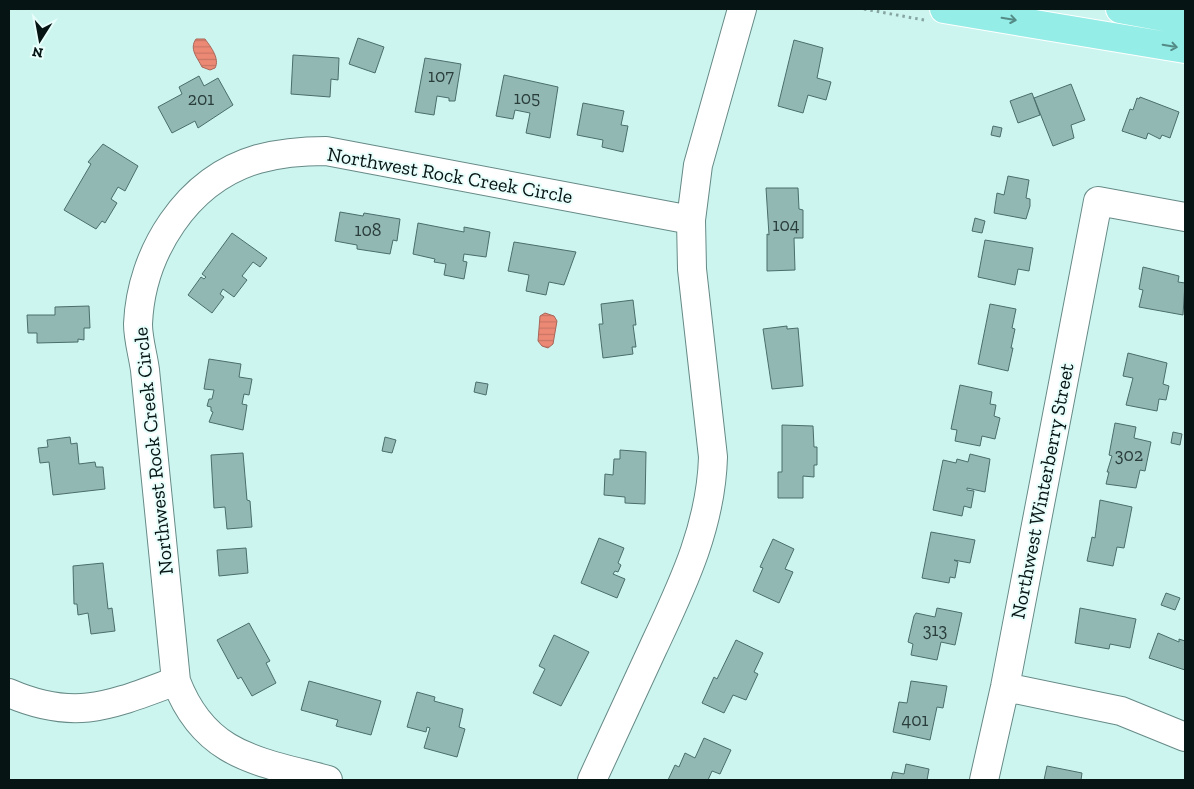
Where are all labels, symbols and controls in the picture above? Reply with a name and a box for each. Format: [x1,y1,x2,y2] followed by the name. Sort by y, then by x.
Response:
[15,15,65,65] north arrow
[1001,15,1017,25] one-way arrow
[1161,42,1177,52] one-way arrow
[30,43,44,62] text: N
[428,65,454,87] house number: 107
[514,87,540,109] house number: 105
[188,88,214,110] house number: 201
[325,142,575,208] street label: Northwest Rock Creek Circle
[773,214,800,236] house number: 104
[355,219,381,241] house number: 108
[128,326,178,576] street label: Northwest Rock Creek Circle
[1005,360,1079,621] street label: Northwest Winterberry Street
[1115,444,1143,466] house number: 302
[923,619,947,641] house number: 313
[902,709,929,731] house number: 401

